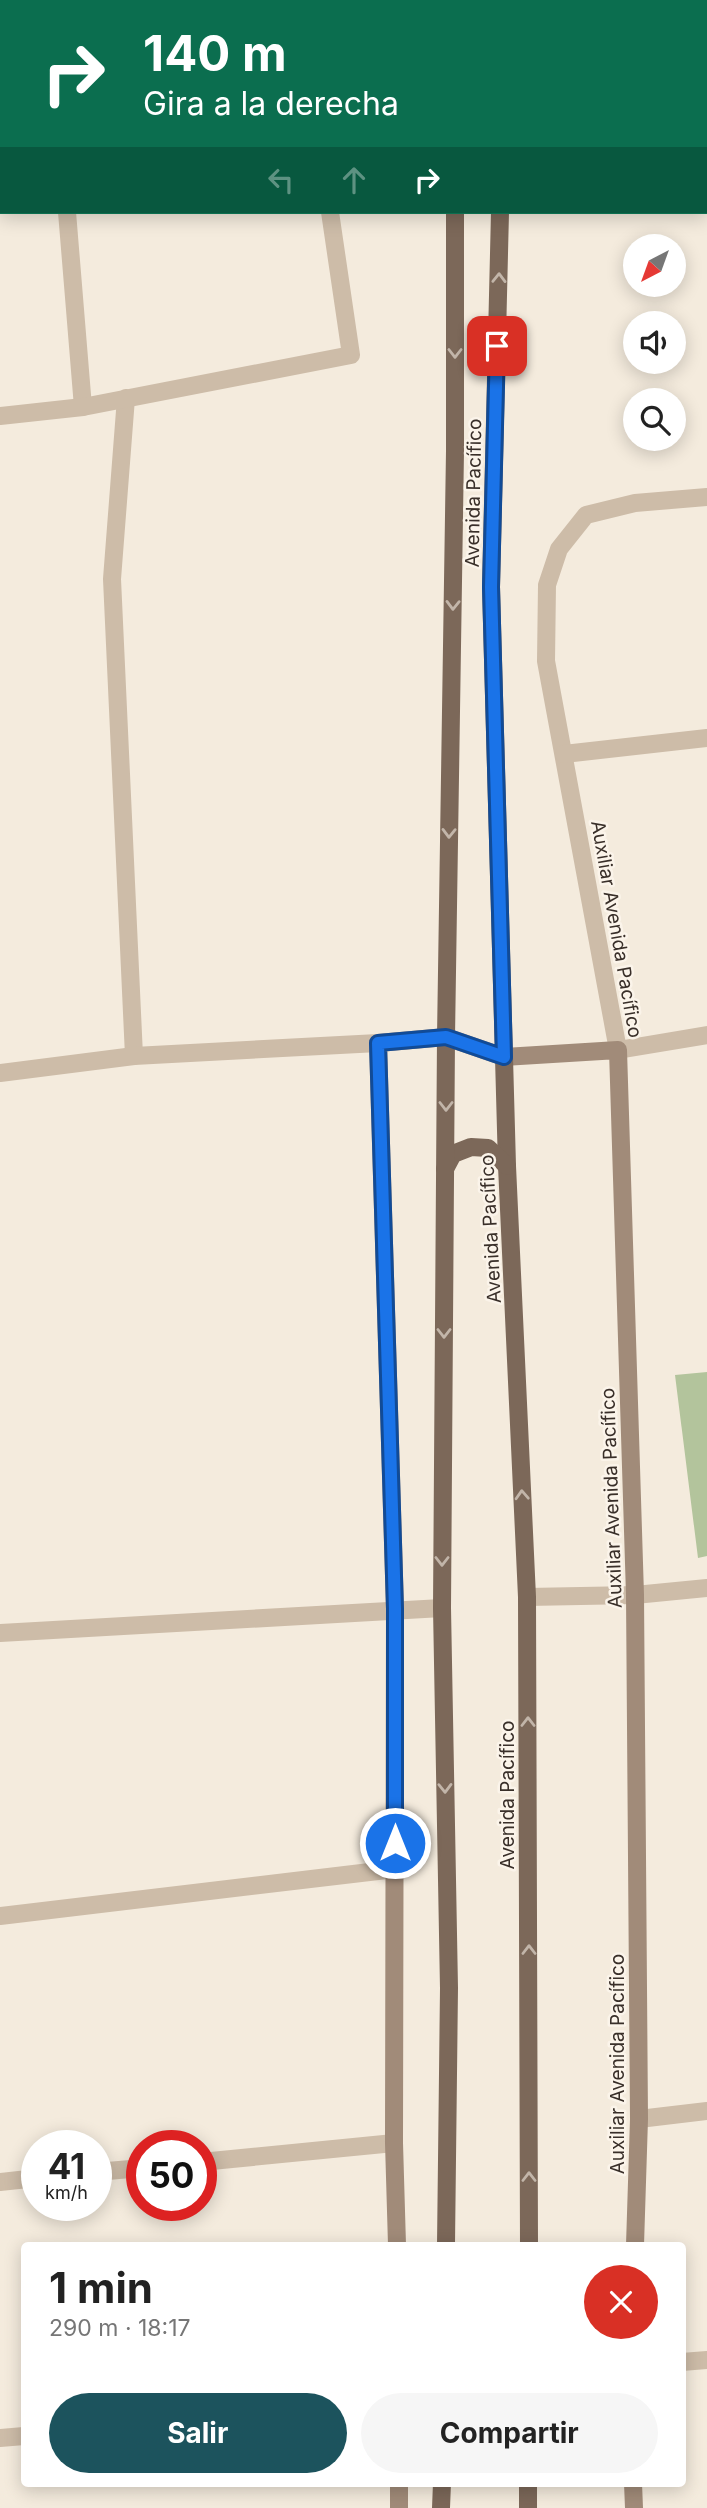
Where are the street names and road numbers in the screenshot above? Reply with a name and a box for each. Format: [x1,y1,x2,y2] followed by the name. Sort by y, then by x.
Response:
[461,418,486,568] street label: Avenida Pacífico
[586,819,647,1040] street label: Auxiliar Avenida Pacífico
[475,1154,506,1304] street label: Avenida Pacífico
[596,1387,627,1609] street label: Auxiliar Avenida Pacífico
[496,1721,519,1869] street label: Avenida Pacífico
[606,1954,629,2174] street label: Auxiliar Avenida Pacífico

